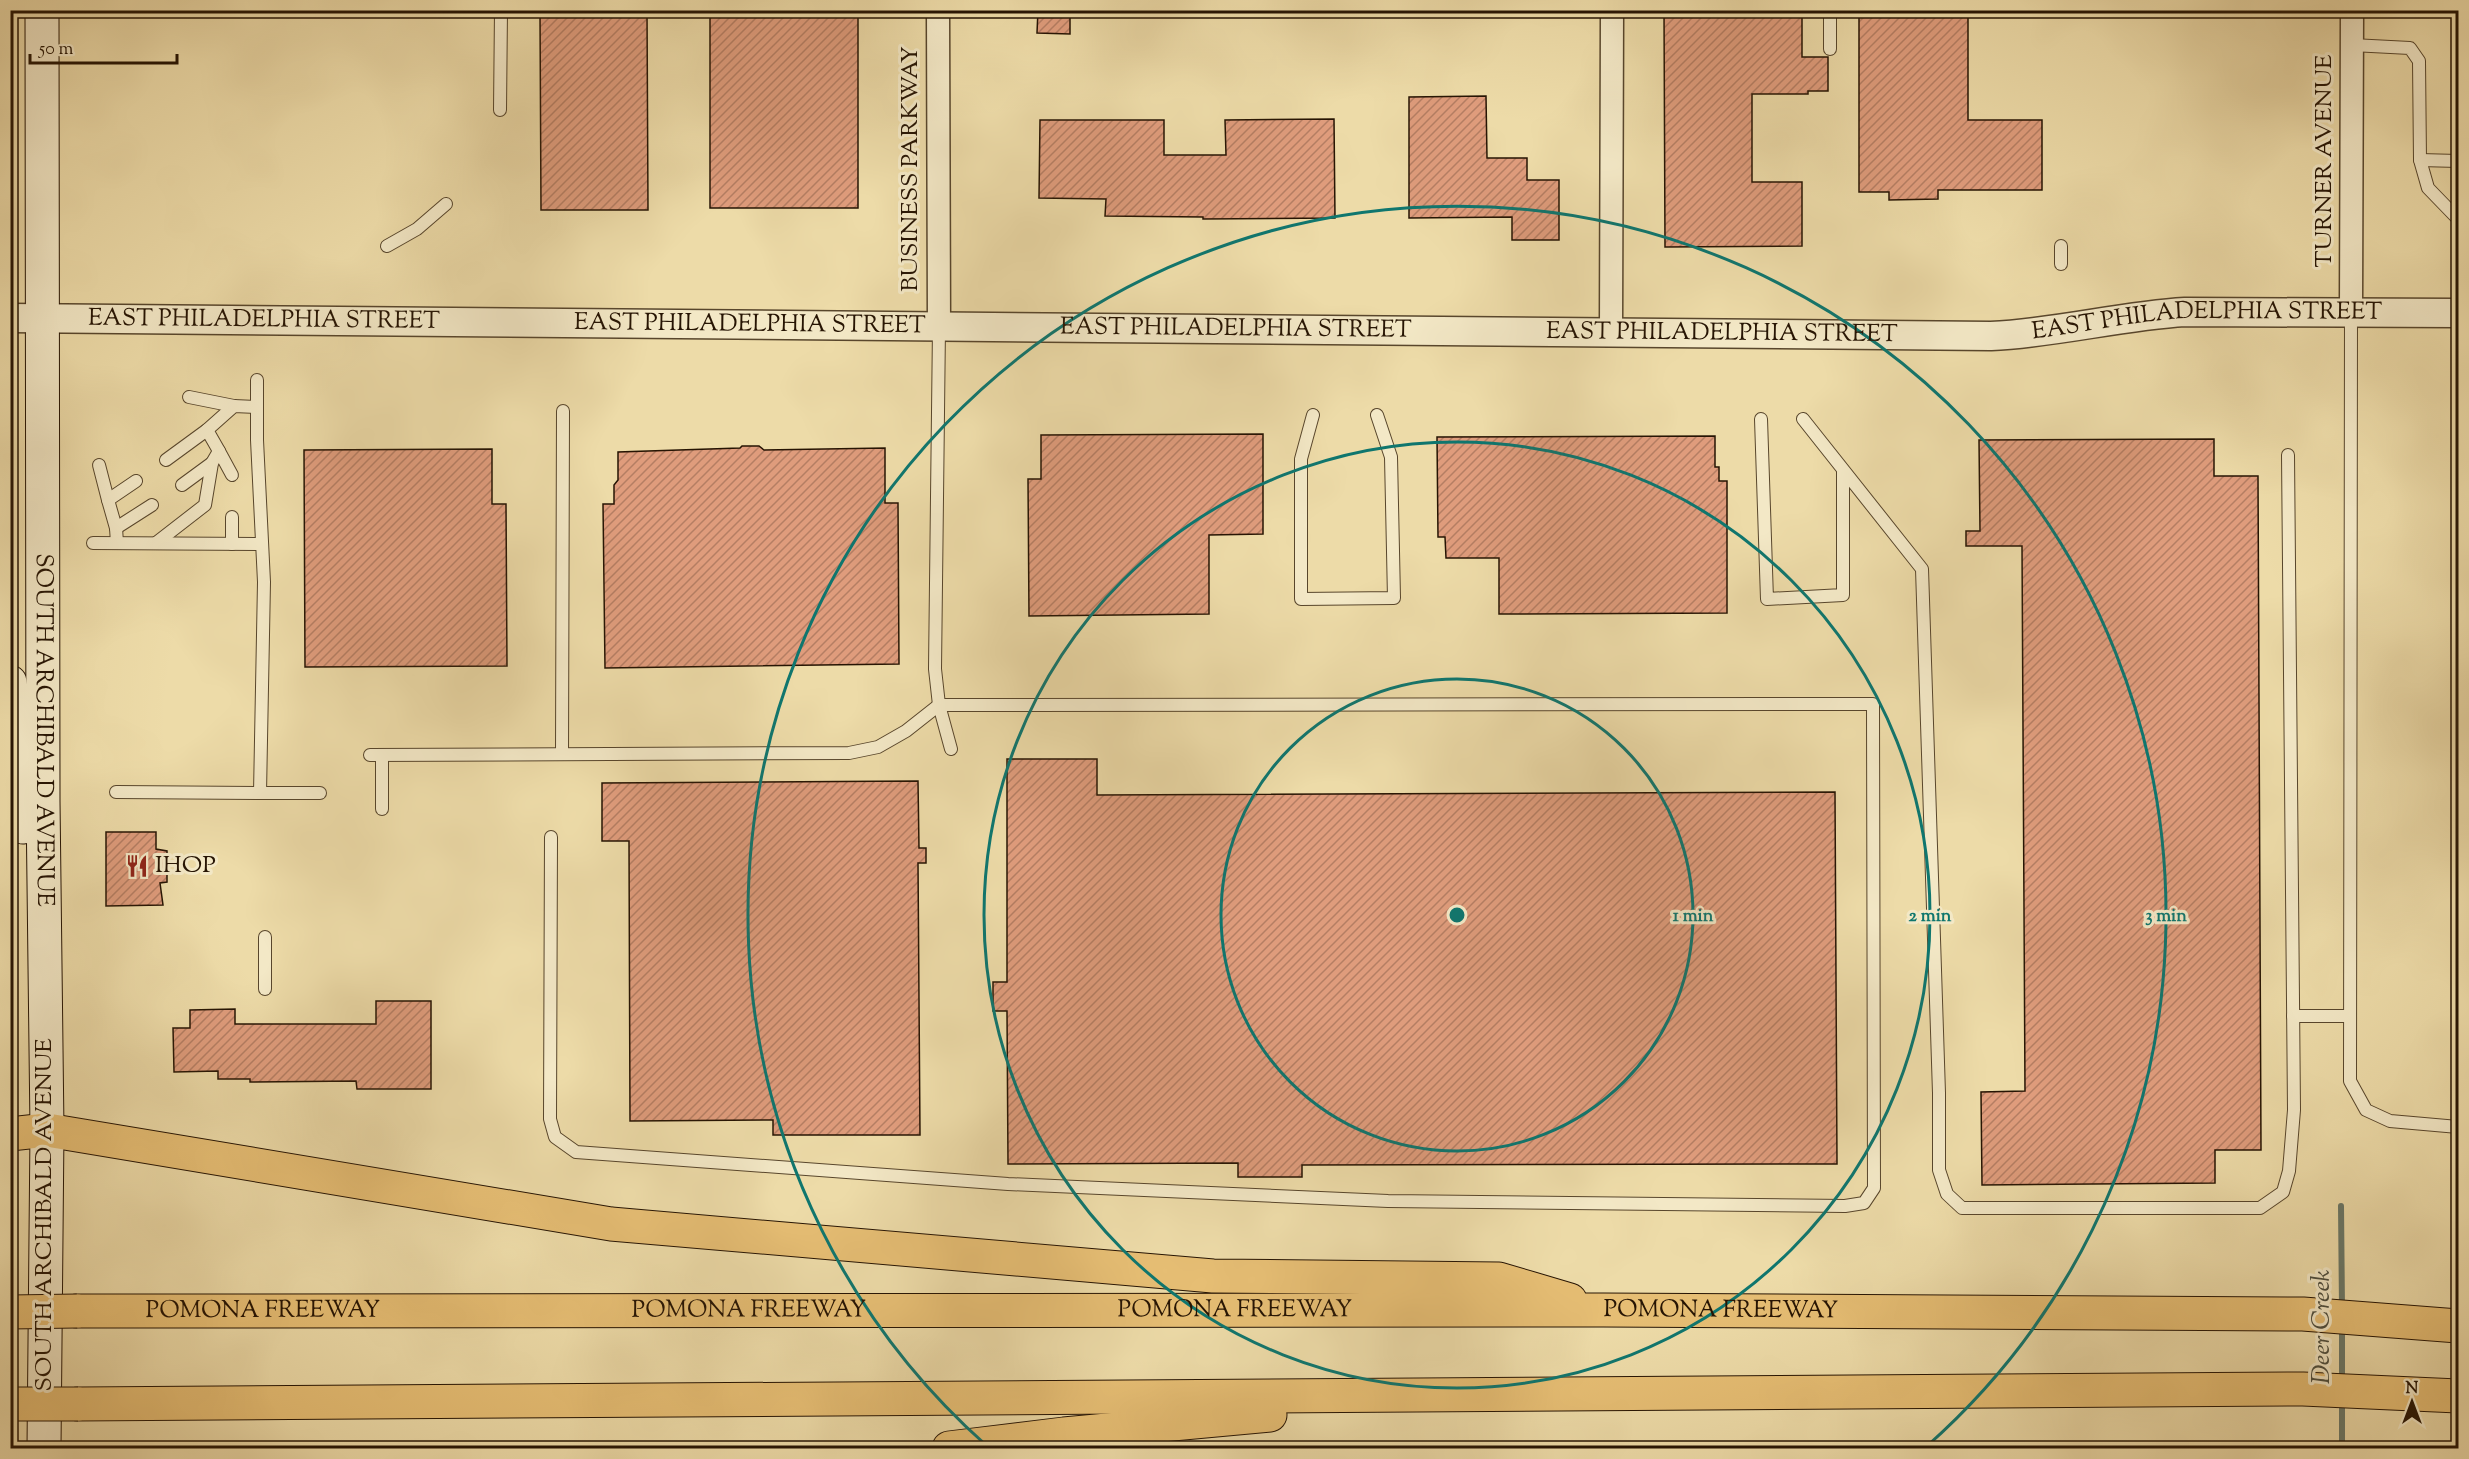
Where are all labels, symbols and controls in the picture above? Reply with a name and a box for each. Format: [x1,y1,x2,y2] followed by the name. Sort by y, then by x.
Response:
[30,27,177,65] scale bar
[38,37,74,63] text: 50 m
[894,46,928,292] street label: BUSINESS PARKWAY
[2308,54,2342,267] street label: TURNER AVENUE
[2030,294,2382,349] street label: EAST PHILADELPHIA STREET
[88,302,440,339] street label: EAST PHILADELPHIA STREET
[574,306,926,343] street label: EAST PHILADELPHIA STREET
[1060,311,1412,348] street label: EAST PHILADELPHIA STREET
[1546,315,1898,352] street label: EAST PHILADELPHIA STREET
[26,553,61,907] street label: SOUTH ARCHIBALD AVENUE
[155,849,216,883] place label: IHOP
[124,853,150,879] restaurant icon: IHOP
[1673,904,1714,930] text: 1 min
[1909,904,1952,930] text: 2 min
[2145,904,2187,930] text: 3 min
[1447,905,1467,925] centre of rings
[28,1038,62,1392] street label: SOUTH ARCHIBALD AVENUE
[2304,1269,2341,1384] water label: Deer Creek
[632,1293,866,1328] street label: POMONA FREEWAY
[1118,1293,1352,1327] street label: POMONA FREEWAY
[1603,1293,1839,1328] street label: POMONA FREEWAY
[146,1294,380,1328] street label: POMONA FREEWAY
[2382,1372,2442,1432] north arrow
[2406,1378,2419,1401] text: N

